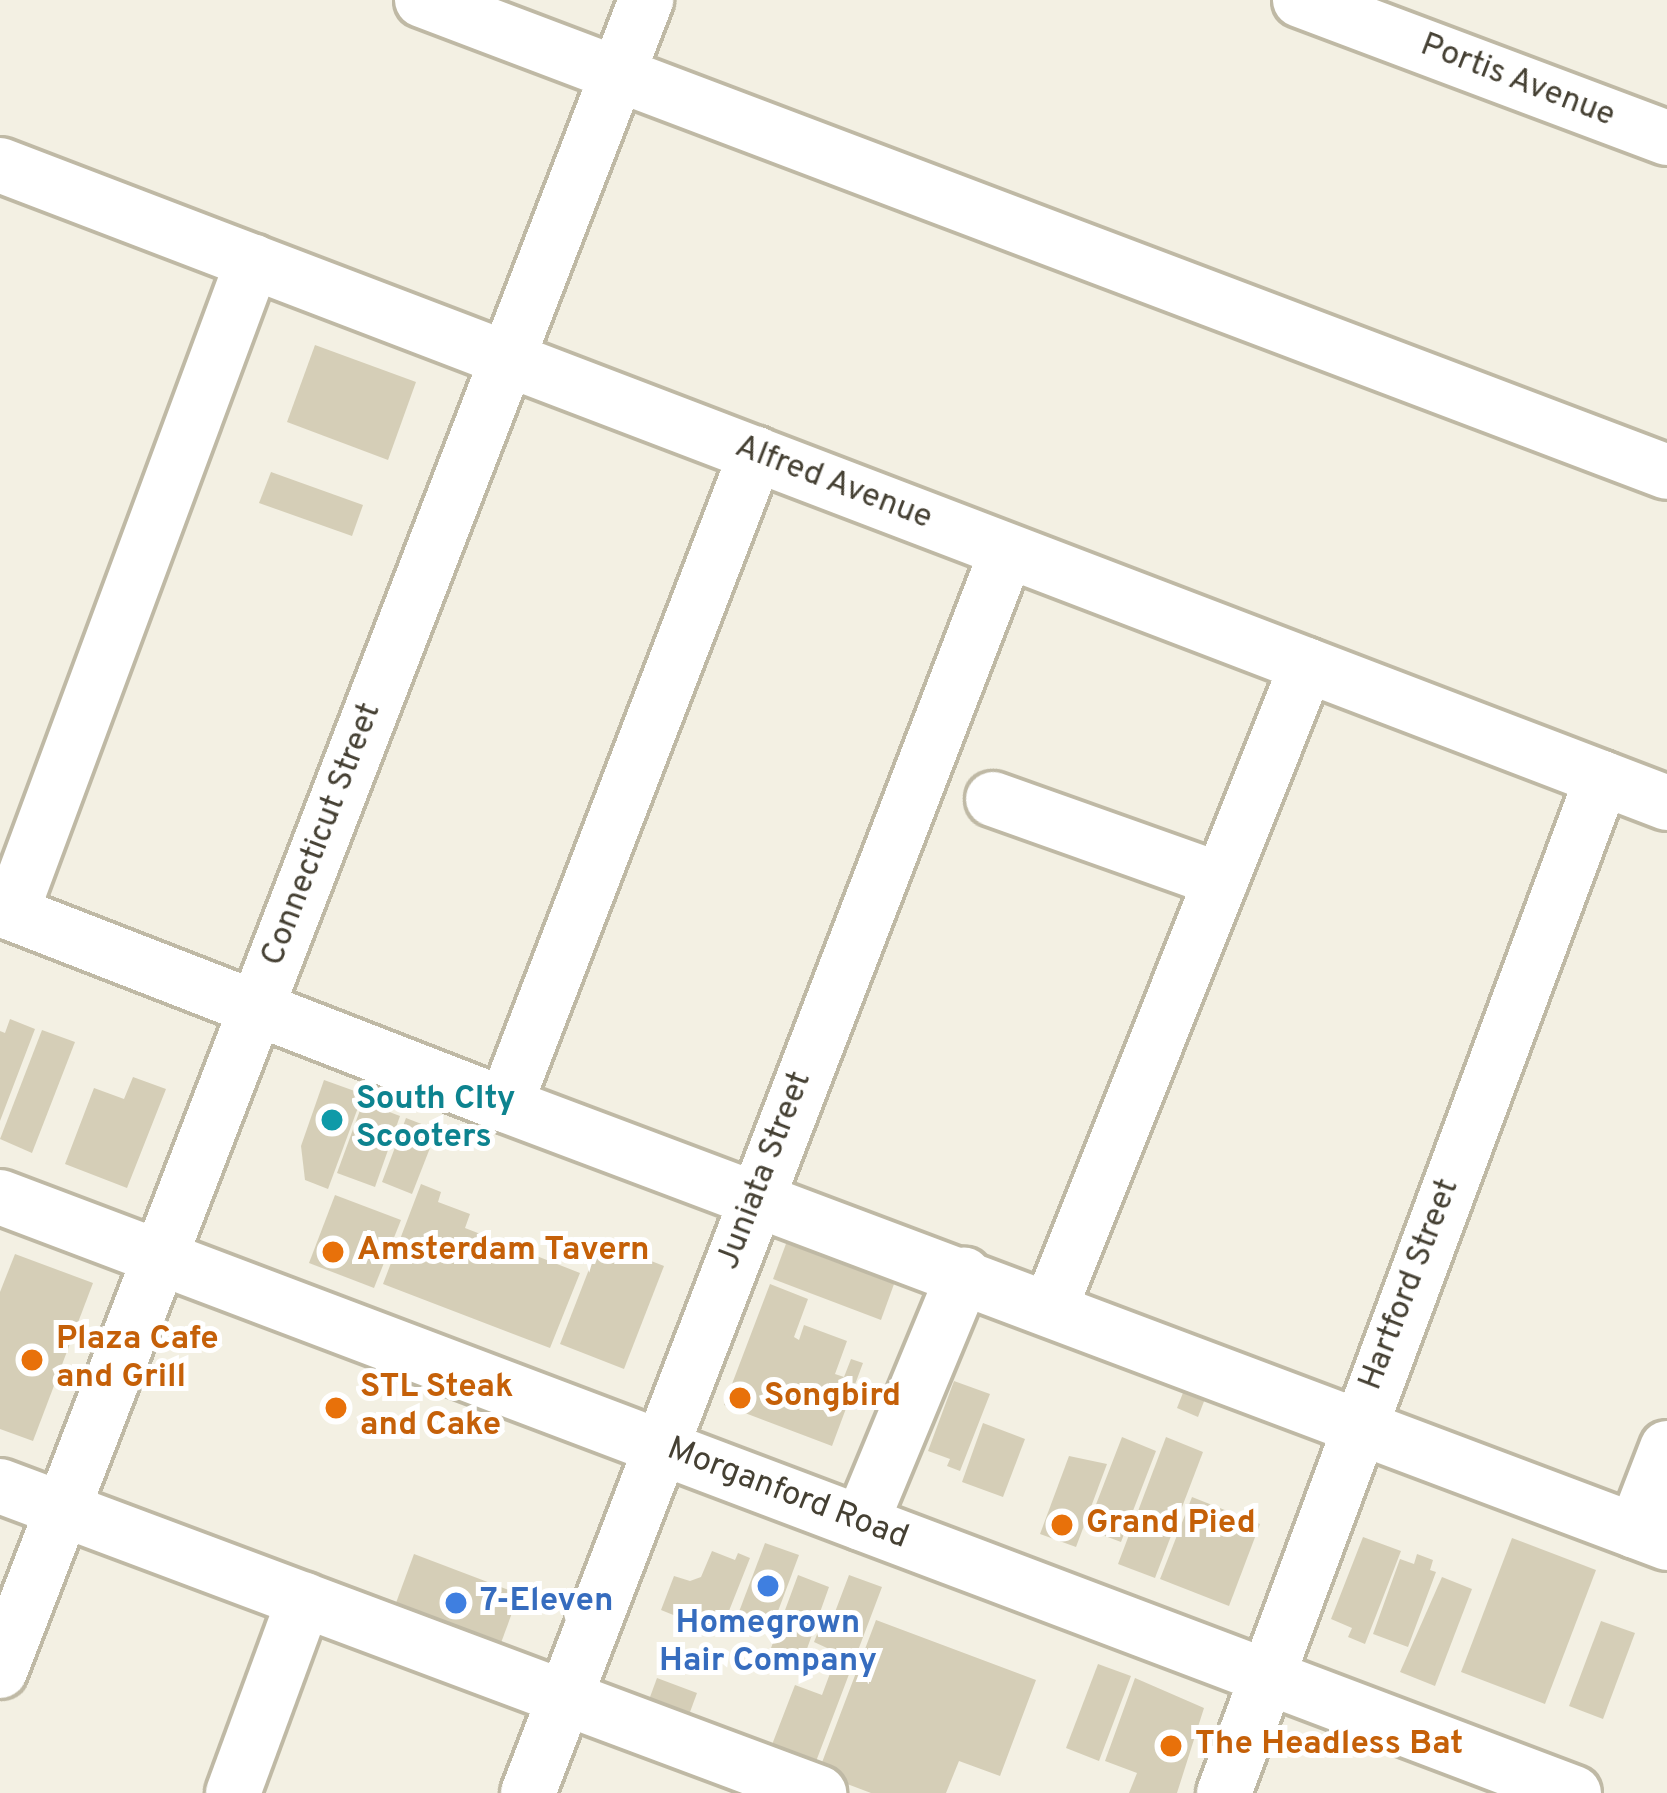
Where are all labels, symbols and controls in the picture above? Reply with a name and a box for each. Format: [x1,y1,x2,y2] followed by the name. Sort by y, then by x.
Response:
[1414,27,1620,137] street label: Portis Avenue
[728,428,938,540] street label: Alfred Avenue
[255,698,391,972] street label: Connecticut Street
[710,1066,822,1276] street label: Juniata Street
[356,1081,516,1159] place label: South CIty Scooters
[319,1107,345,1133] marker: South CIty Scooters
[1353,1174,1469,1396] street label: Hartford Street
[357,1232,649,1272] place label: Amsterdam Tavern
[320,1239,346,1265] marker: Amsterdam Tavern
[56,1321,219,1399] place label: Plaza Cafe and Grill
[19,1347,45,1373] marker: Plaza Cafe and Grill
[360,1369,514,1447] place label: STL Steak and Cake
[764,1378,901,1418] place label: Songbird
[727,1385,753,1411] marker: Songbird
[323,1395,349,1421] marker: STL Steak and Cake
[661,1431,913,1559] street label: Morganford Road
[1086,1505,1256,1545] place label: Grand Pied
[1049,1512,1075,1538] marker: Grand Pied
[755,1573,781,1599] marker: Homegrown Hair Company
[480,1583,613,1623] place label: 7-Eleven
[443,1590,469,1616] marker: 7-Eleven
[659,1605,877,1683] place label: Homegrown Hair Company
[1195,1726,1463,1766] place label: The Headless Bat
[1158,1733,1184,1759] marker: The Headless Bat

